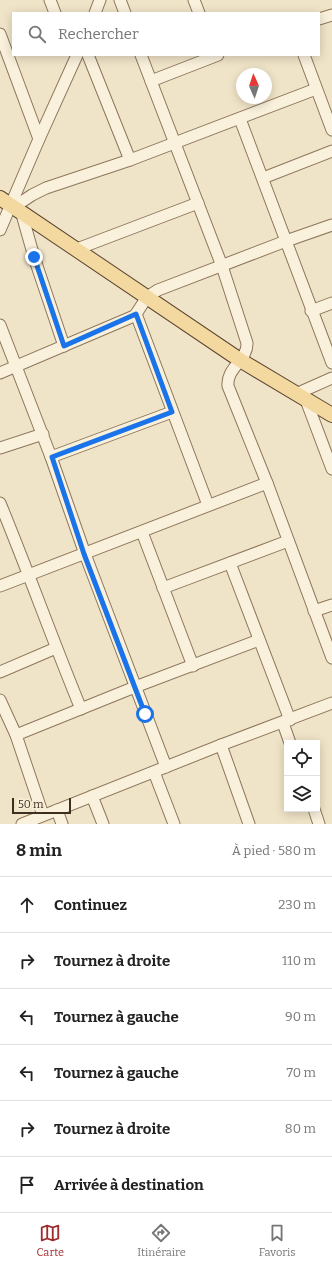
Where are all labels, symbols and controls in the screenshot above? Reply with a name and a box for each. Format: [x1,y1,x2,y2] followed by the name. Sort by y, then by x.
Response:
[12,12,320,56] search box
[26,23,48,45] icon: search
[58,25,139,43] text: Rechercher
[236,68,272,104] north arrow
[25,248,43,266] route end
[136,705,154,723] route start
[284,740,320,812] map controls
[284,740,320,776] button: locate
[284,776,320,812] button: layers
[12,796,71,815] scale bar
[18,798,44,811] text: 50 m
[16,840,62,861] text: 8 min
[232,843,316,858] text: À pied · 580 m
[16,894,38,916] icon: ahead
[54,896,127,914] text: Continuez
[278,897,316,912] text: 230 m
[16,950,38,972] icon: right
[54,952,170,970] text: Tournez à droite
[282,953,316,968] text: 110 m
[16,1006,38,1028] icon: left
[54,1008,179,1026] text: Tournez à gauche
[285,1009,316,1024] text: 90 m
[16,1062,38,1084] icon: left
[54,1064,179,1082] text: Tournez à gauche
[286,1065,316,1080] text: 70 m
[16,1118,38,1140] icon: right
[54,1120,170,1138] text: Tournez à droite
[285,1121,316,1136] text: 80 m
[16,1174,38,1196] icon: arrive
[54,1176,204,1194] text: Arrivée à destination
[37,1222,64,1259] tab: Carte
[137,1222,186,1259] tab: Itinéraire
[259,1222,295,1259] tab: Favoris

